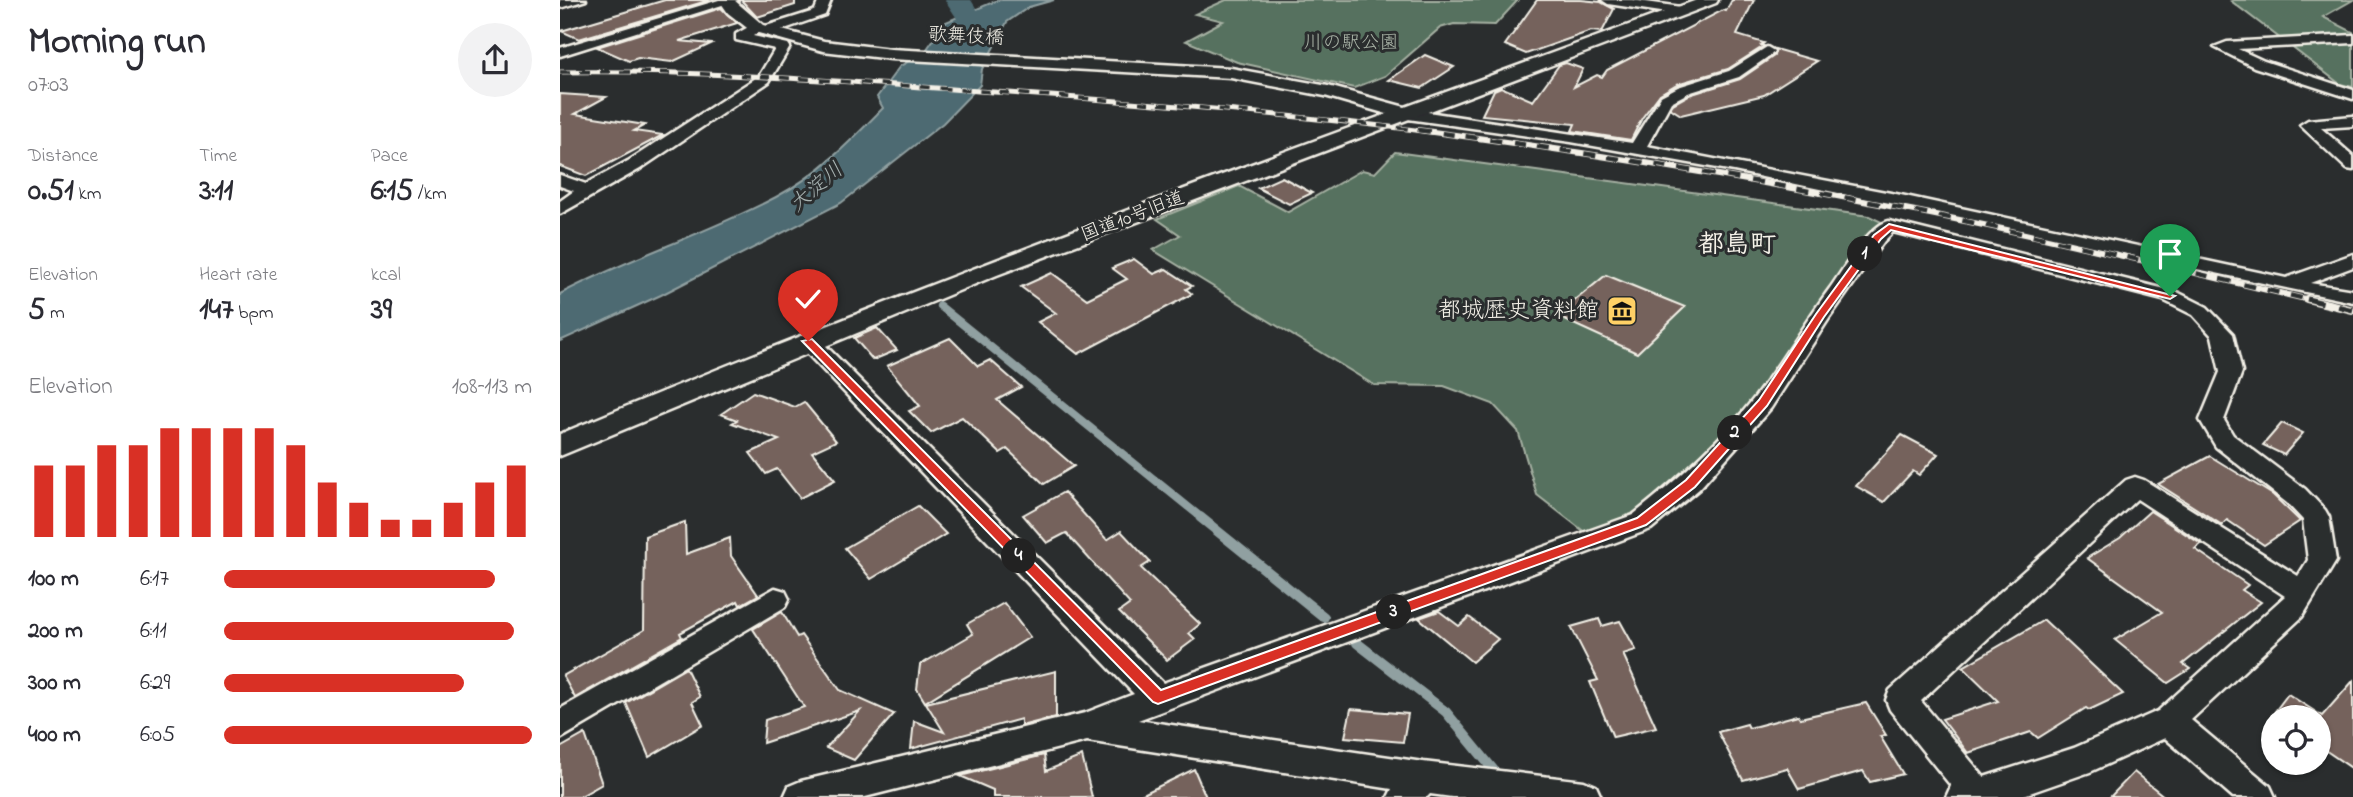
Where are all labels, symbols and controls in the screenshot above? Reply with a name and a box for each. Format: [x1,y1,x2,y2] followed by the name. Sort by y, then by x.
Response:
[28,15,206,71] text: Morning run
[927,22,1005,52] street label: 歌舞伎橋
[458,23,532,97] button: share
[1303,30,1399,57] park label: 川の駅公園
[28,69,69,102] text: 07:03
[28,143,98,170] text: Distance
[199,143,237,170] text: Time
[371,143,408,170] text: Pace
[783,156,851,220] water label: 大淀川
[28,170,74,214] text: 0.51
[199,170,233,214] text: 3:11
[371,170,413,214] text: 6:15
[74,181,102,208] text: km
[413,181,447,208] text: /km
[1077,185,1189,249] street label: 国道10号旧道
[2140,224,2200,296] pin
[1698,227,1776,265] district label: 都島町
[2151,235,2189,273] icon: arrive
[1848,236,1882,272] pin: 1
[1861,240,1868,267] text: 1
[28,262,98,289] text: Elevation
[199,262,277,289] text: Heart rate
[371,262,401,289] text: kcal
[778,269,838,341] pin
[789,280,827,318] icon: check
[28,289,45,333] text: 5
[199,289,234,333] text: 147
[371,289,392,333] text: 39
[1605,294,1639,328] museum icon: 都城歴史資料館
[1438,295,1599,328] place label: 都城歴史資料館
[45,300,65,327] text: m
[234,300,273,327] text: bpm
[28,371,113,404] text: Elevation
[452,371,532,404] text: 108–113 m
[1718,416,1752,450] pin: 2
[1730,419,1739,446] text: 2
[1002,538,1036,574] pin: 4
[1015,542,1022,569] text: 4
[28,563,79,596] text: 100 m
[140,563,169,596] text: 6:17
[1376,594,1412,630] pin: 3
[1390,598,1397,625] text: 3
[28,615,83,648] text: 200 m
[140,615,167,648] text: 6:11
[28,667,81,700] text: 300 m
[140,667,170,700] text: 6:29
[2261,705,2331,775] map controls
[2261,705,2331,775] button: locate
[28,719,81,752] text: 400 m
[140,719,175,752] text: 6:05

